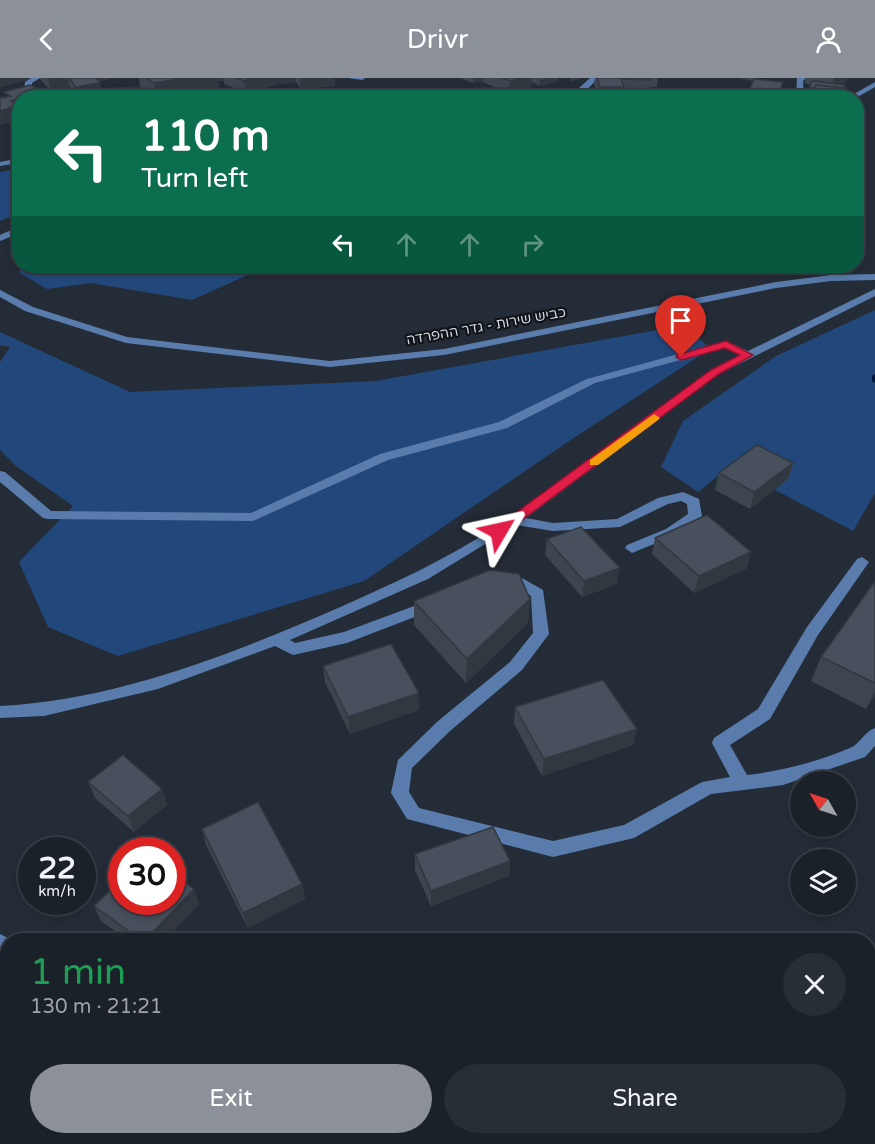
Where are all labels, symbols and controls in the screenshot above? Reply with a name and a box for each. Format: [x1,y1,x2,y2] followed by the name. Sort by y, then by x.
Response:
[30,23,63,56] icon: back
[407,23,468,56] text: Drivr
[812,23,845,56] icon: person
[141,111,270,162] text: 110 m
[42,114,120,192] icon: left
[141,162,248,195] text: Turn left
[327,228,360,261] icon: left
[390,228,423,261] icon: ahead
[453,228,486,261] icon: ahead
[516,228,549,261] icon: right
[655,295,706,357] pin
[405,304,567,348] street label: כביש שירות - גדר ההפרדה
[664,304,697,337] icon: arrive
[467,499,531,563] position arrow
[790,771,856,837] north arrow
[790,771,856,915] map controls
[108,837,186,915] speed limit sign: 30
[790,849,856,915] button: layers
[38,850,76,887] text: 22
[38,882,76,900] text: km/h
[30,951,126,994] text: 1 min
[783,953,846,1016] button: close
[30,995,162,1019] text: 130 m · 21:21
[30,1064,432,1133] button: Exit
[444,1064,846,1133] button: Share

